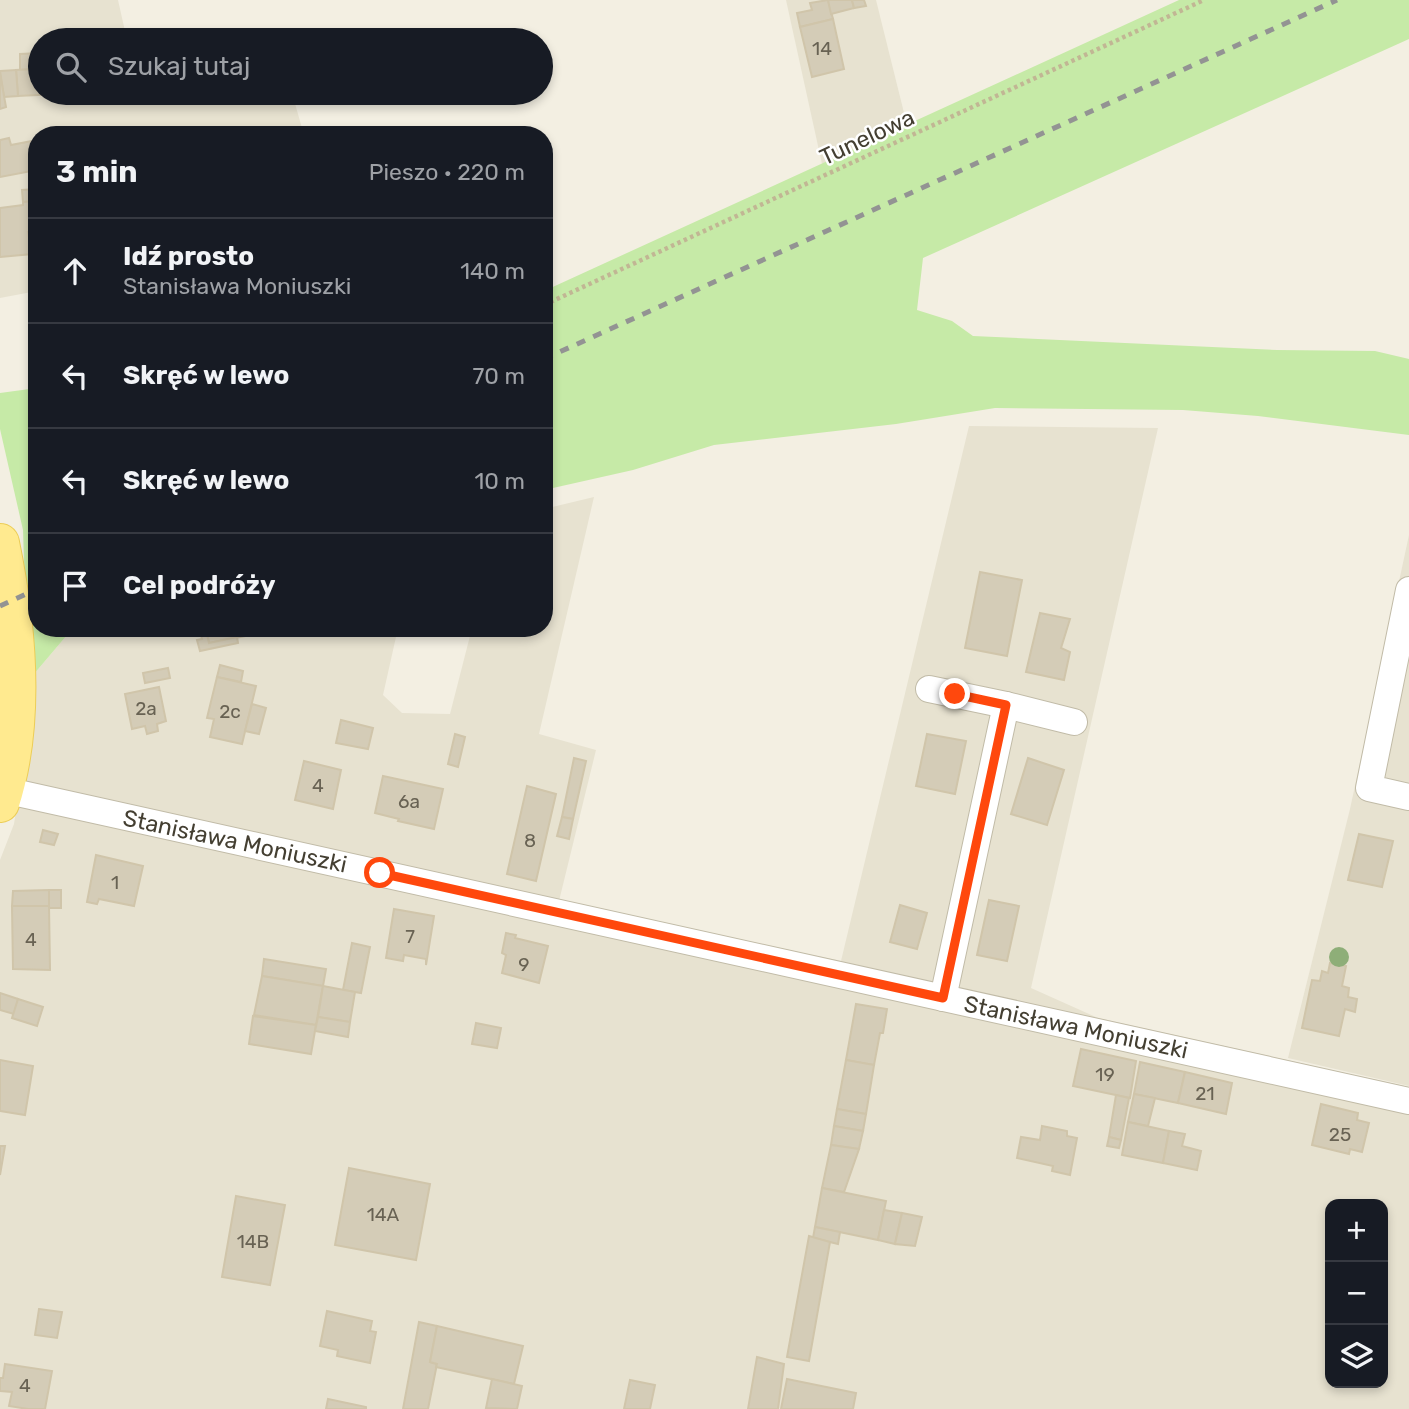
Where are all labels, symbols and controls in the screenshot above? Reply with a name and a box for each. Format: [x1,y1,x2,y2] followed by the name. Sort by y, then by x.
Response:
[28,28,553,105] search box
[812,37,832,60] house number: 14
[52,48,90,86] icon: search
[108,51,250,82] text: Szukaj tutaj
[815,103,919,171] street label: Tunelowa
[56,154,138,190] text: 3 min
[369,158,525,186] text: Pieszo · 220 m
[123,241,254,272] text: Idź prosto
[56,252,94,290] icon: ahead
[460,257,525,285] text: 140 m
[123,272,351,300] text: Stanisława Moniuszki
[56,357,94,395] icon: left
[123,360,289,391] text: Skręć w lewo
[473,362,525,390] text: 70 m
[56,462,94,500] icon: left
[123,465,289,496] text: Skręć w lewo
[474,467,525,495] text: 10 m
[56,567,94,605] icon: arrive
[123,570,276,601] text: Cel podróży
[939,678,970,709] route end
[135,697,157,720] house number: 2a
[219,700,241,723] house number: 2c
[312,774,324,797] house number: 4
[398,790,420,813] house number: 6a
[120,804,350,878] street label: Stanisława Moniuszki
[524,829,536,852] house number: 8
[364,857,395,888] route start
[111,871,119,894] house number: 1
[405,925,415,948] house number: 7
[25,928,37,951] house number: 4
[518,953,530,976] house number: 9
[961,990,1191,1064] street label: Stanisława Moniuszki
[1095,1063,1115,1086] house number: 19
[1195,1082,1215,1105] house number: 21
[1329,1123,1351,1146] house number: 25
[1325,1199,1388,1388] map controls
[1325,1199,1388,1262] button: +
[367,1203,400,1226] house number: 14A
[237,1230,269,1253] house number: 14B
[1325,1262,1388,1325] button: −
[1325,1325,1388,1388] button: layers
[19,1374,31,1397] house number: 4

